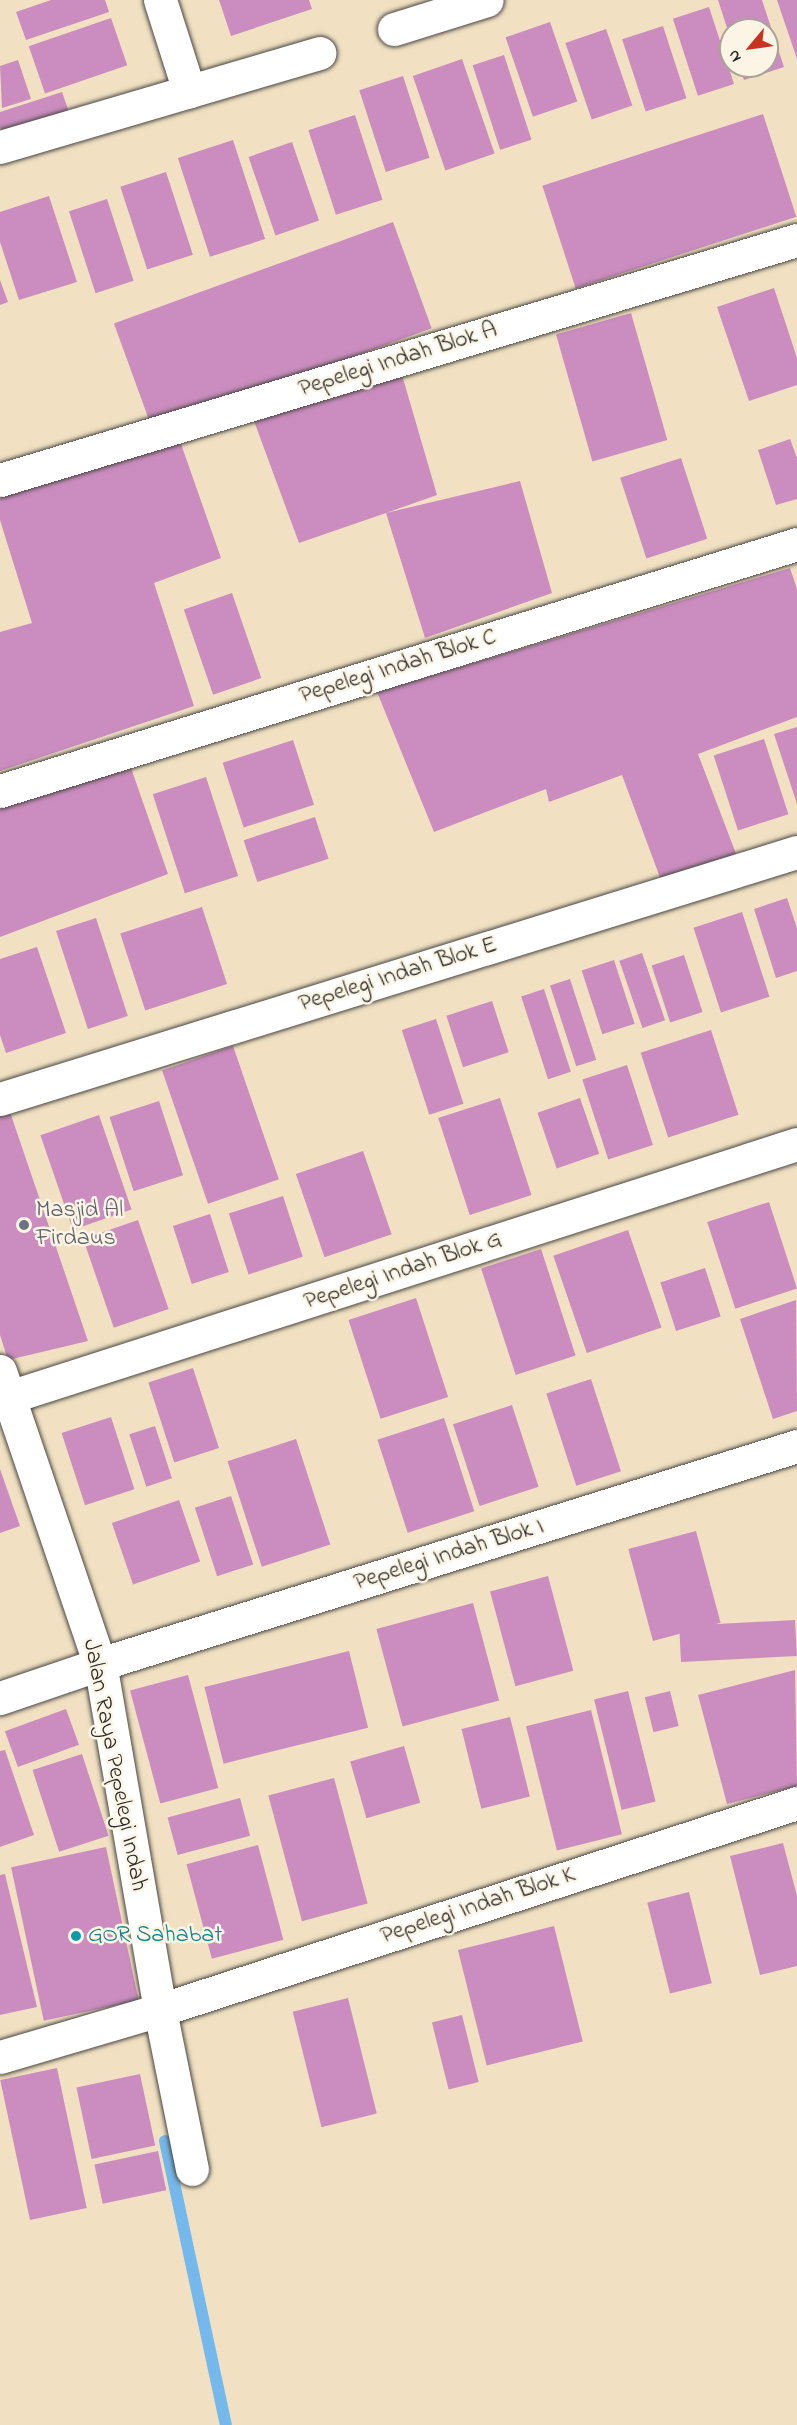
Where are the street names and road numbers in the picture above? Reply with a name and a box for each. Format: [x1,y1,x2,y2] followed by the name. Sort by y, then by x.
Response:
[295,316,501,404] street label: Pepelegi Indah Blok A
[296,623,500,711] street label: Pepelegi Indah Blok C
[295,931,501,1019] street label: Pepelegi Indah Blok E
[300,1225,506,1317] street label: Pepelegi Indah Blok G
[351,1512,547,1598] street label: Pepelegi Indah Blok I
[75,1636,153,1894] street label: Jalan Raya Pepelegi Indah
[377,1861,579,1951] street label: Pepelegi Indah Blok K

